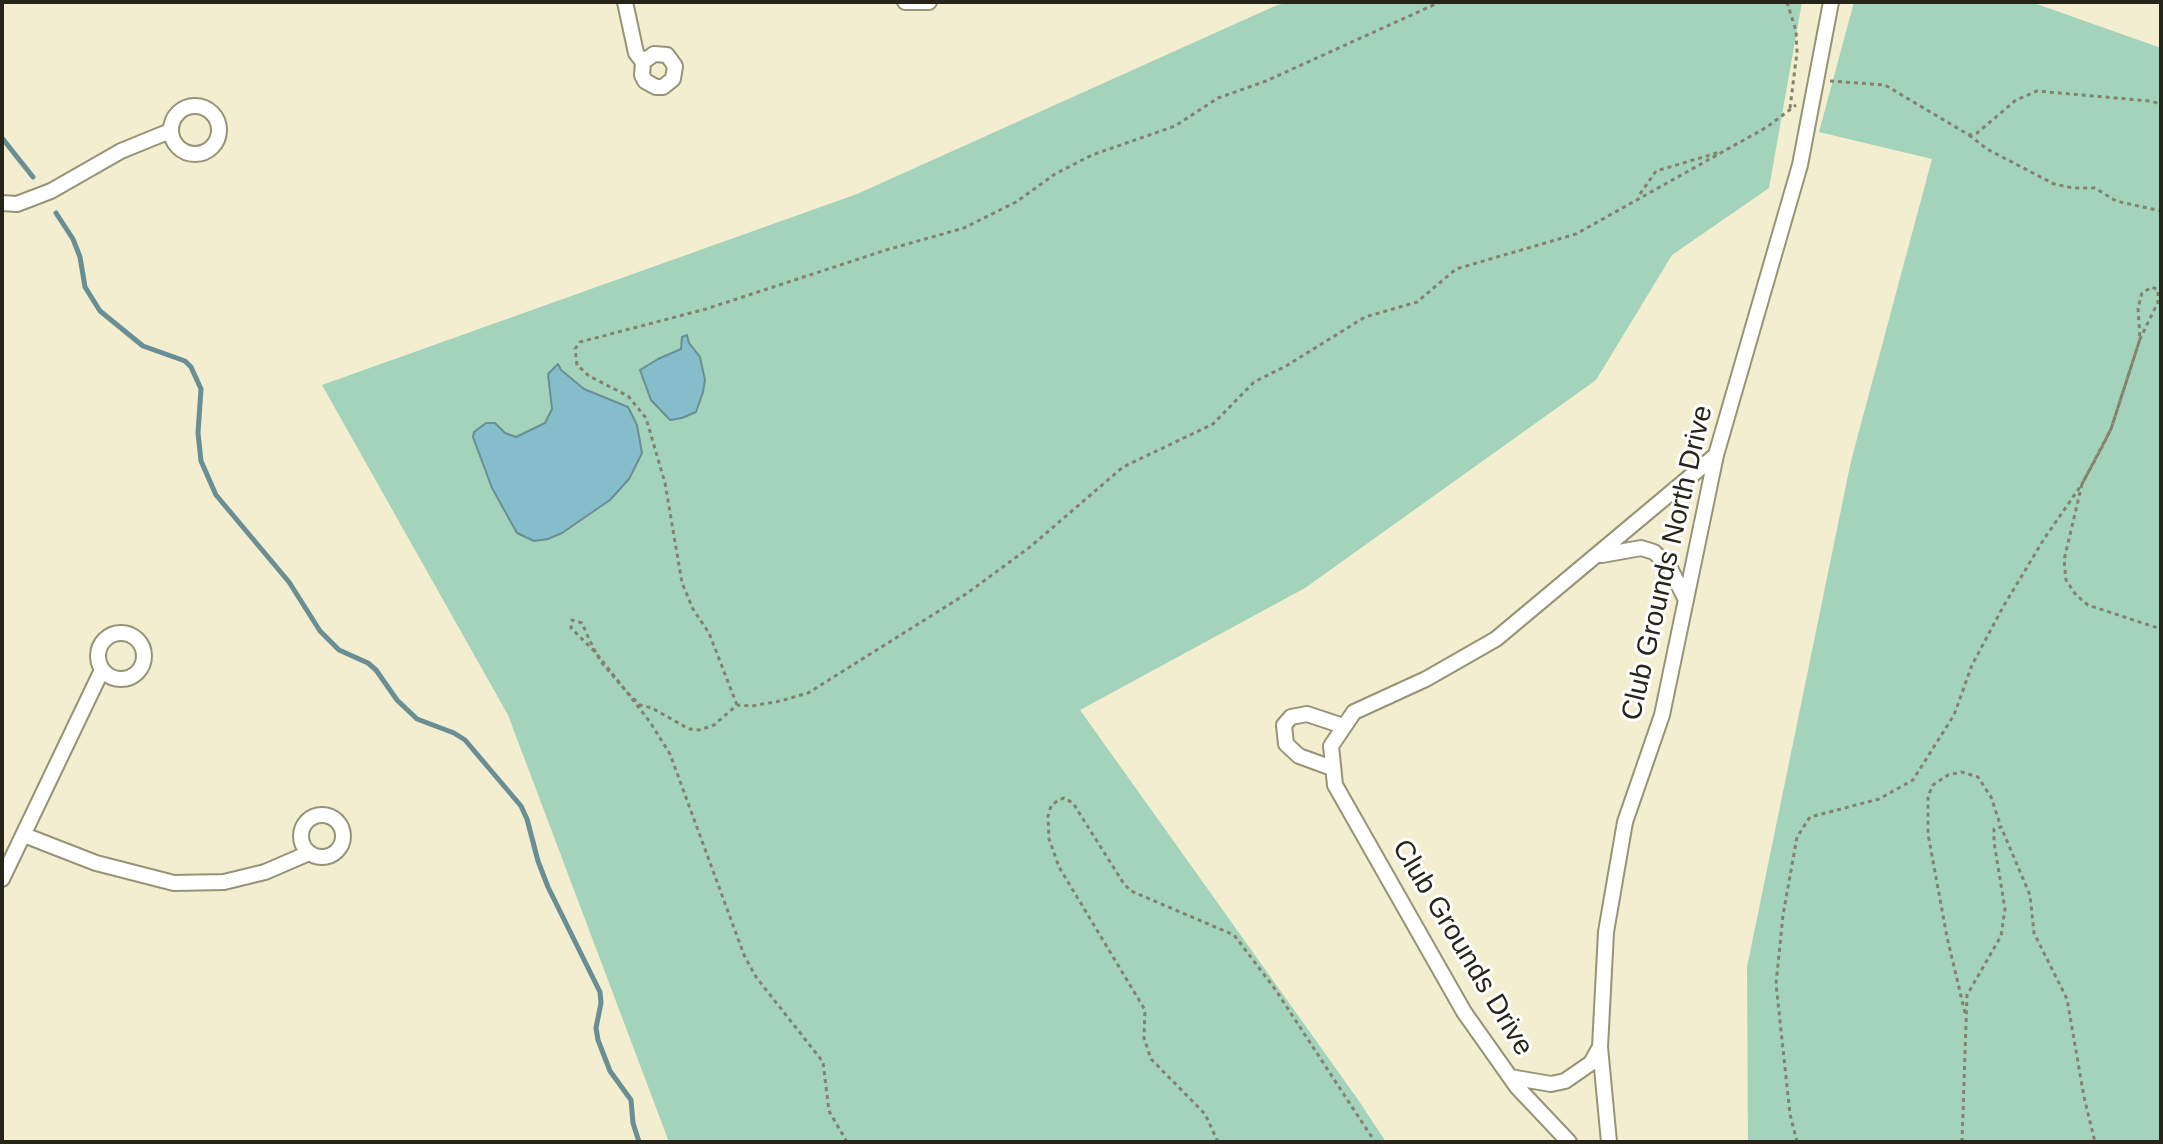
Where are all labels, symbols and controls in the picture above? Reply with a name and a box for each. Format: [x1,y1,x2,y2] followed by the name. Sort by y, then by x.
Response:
[1615,402,1721,724] street label: Club Grounds North Drive
[1384,834,1540,1062] street label: Club Grounds Drive

